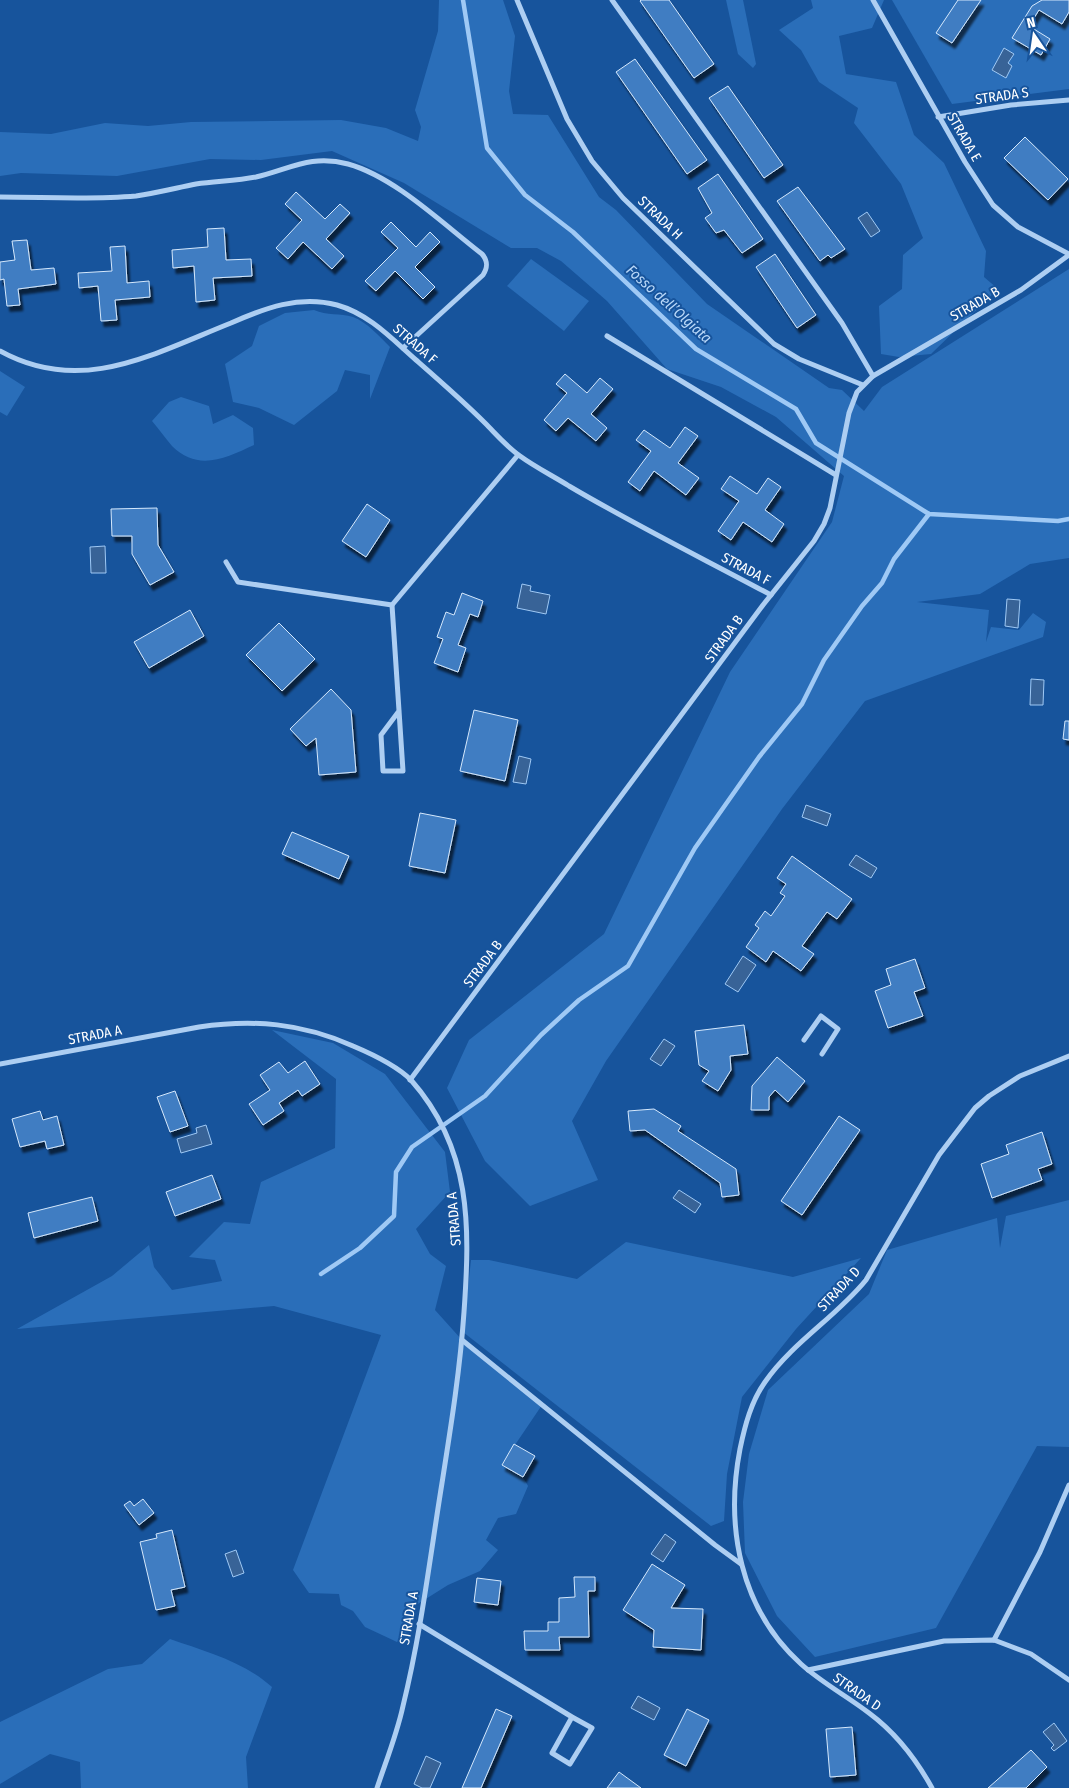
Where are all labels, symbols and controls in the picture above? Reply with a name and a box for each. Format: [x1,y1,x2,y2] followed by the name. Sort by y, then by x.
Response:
[1009,10,1059,60] north arrow
[1025,14,1037,32] text: N
[974,84,1030,108] street label: STRADA S
[943,110,985,165] street label: STRADA E
[634,193,686,243] street label: STRADA H
[623,261,716,347] water label: Fosso dell’Olgiata
[947,283,1003,325] street label: STRADA B
[389,320,441,368] street label: STRADA F
[719,549,773,589] street label: STRADA F
[701,612,747,666] street label: STRADA B
[460,937,506,991] street label: STRADA B
[67,1021,124,1049] street label: STRADA A
[443,1191,465,1247] street label: STRADA A
[814,1263,864,1315] street label: STRADA D
[396,1589,422,1646] street label: STRADA A
[830,1669,884,1715] street label: STRADA D

